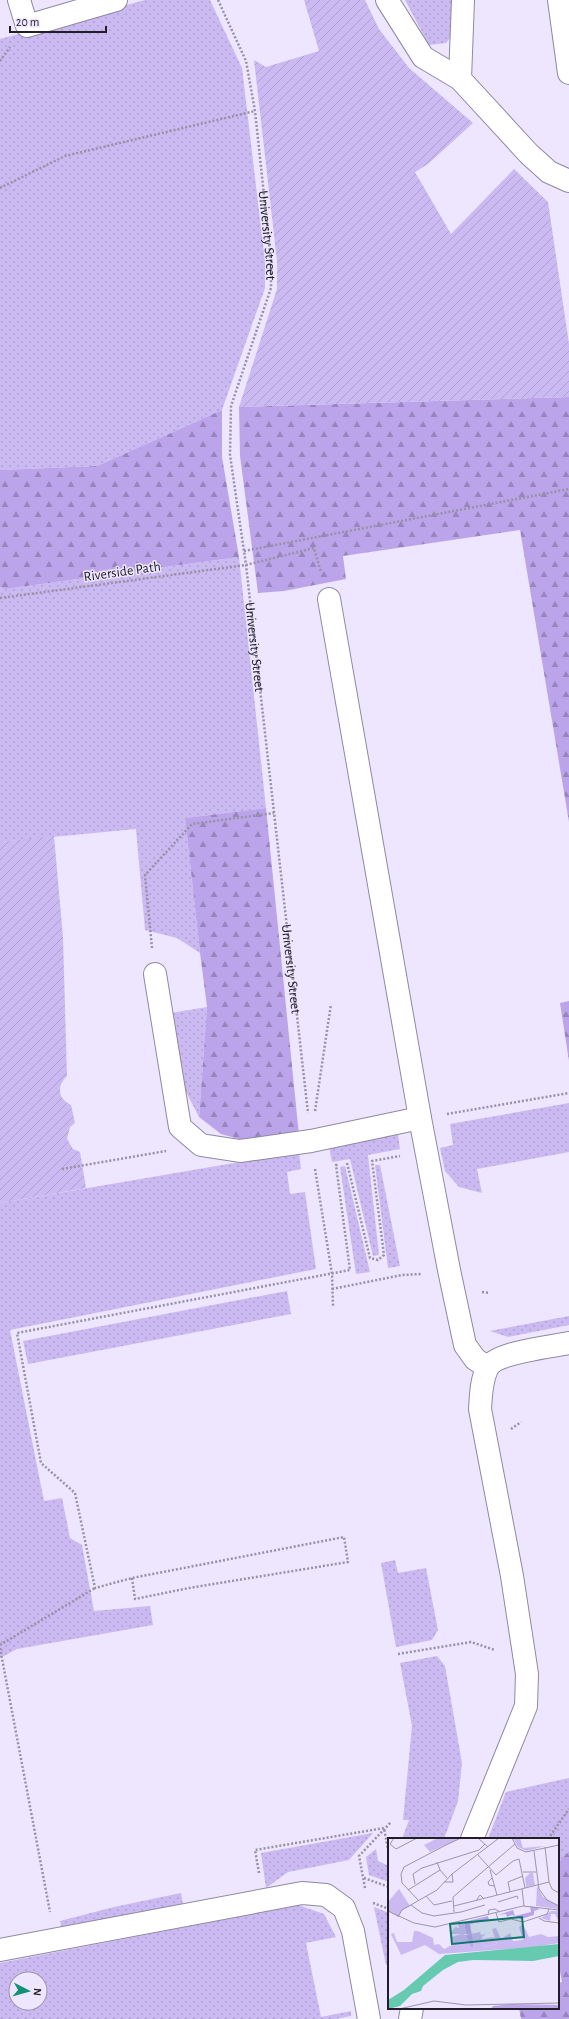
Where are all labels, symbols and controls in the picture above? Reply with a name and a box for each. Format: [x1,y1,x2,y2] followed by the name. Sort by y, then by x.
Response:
[10,8,106,34] scale bar
[16,16,39,28] text: 20 m
[256,190,277,281] street label: University Street
[83,560,162,584] street label: Riverside Path
[242,601,266,693] street label: University Street
[279,923,303,1015] street label: University Street
[388,1838,559,2009] inset map
[8,1971,48,2011] north arrow
[32,1988,43,1996] text: N

